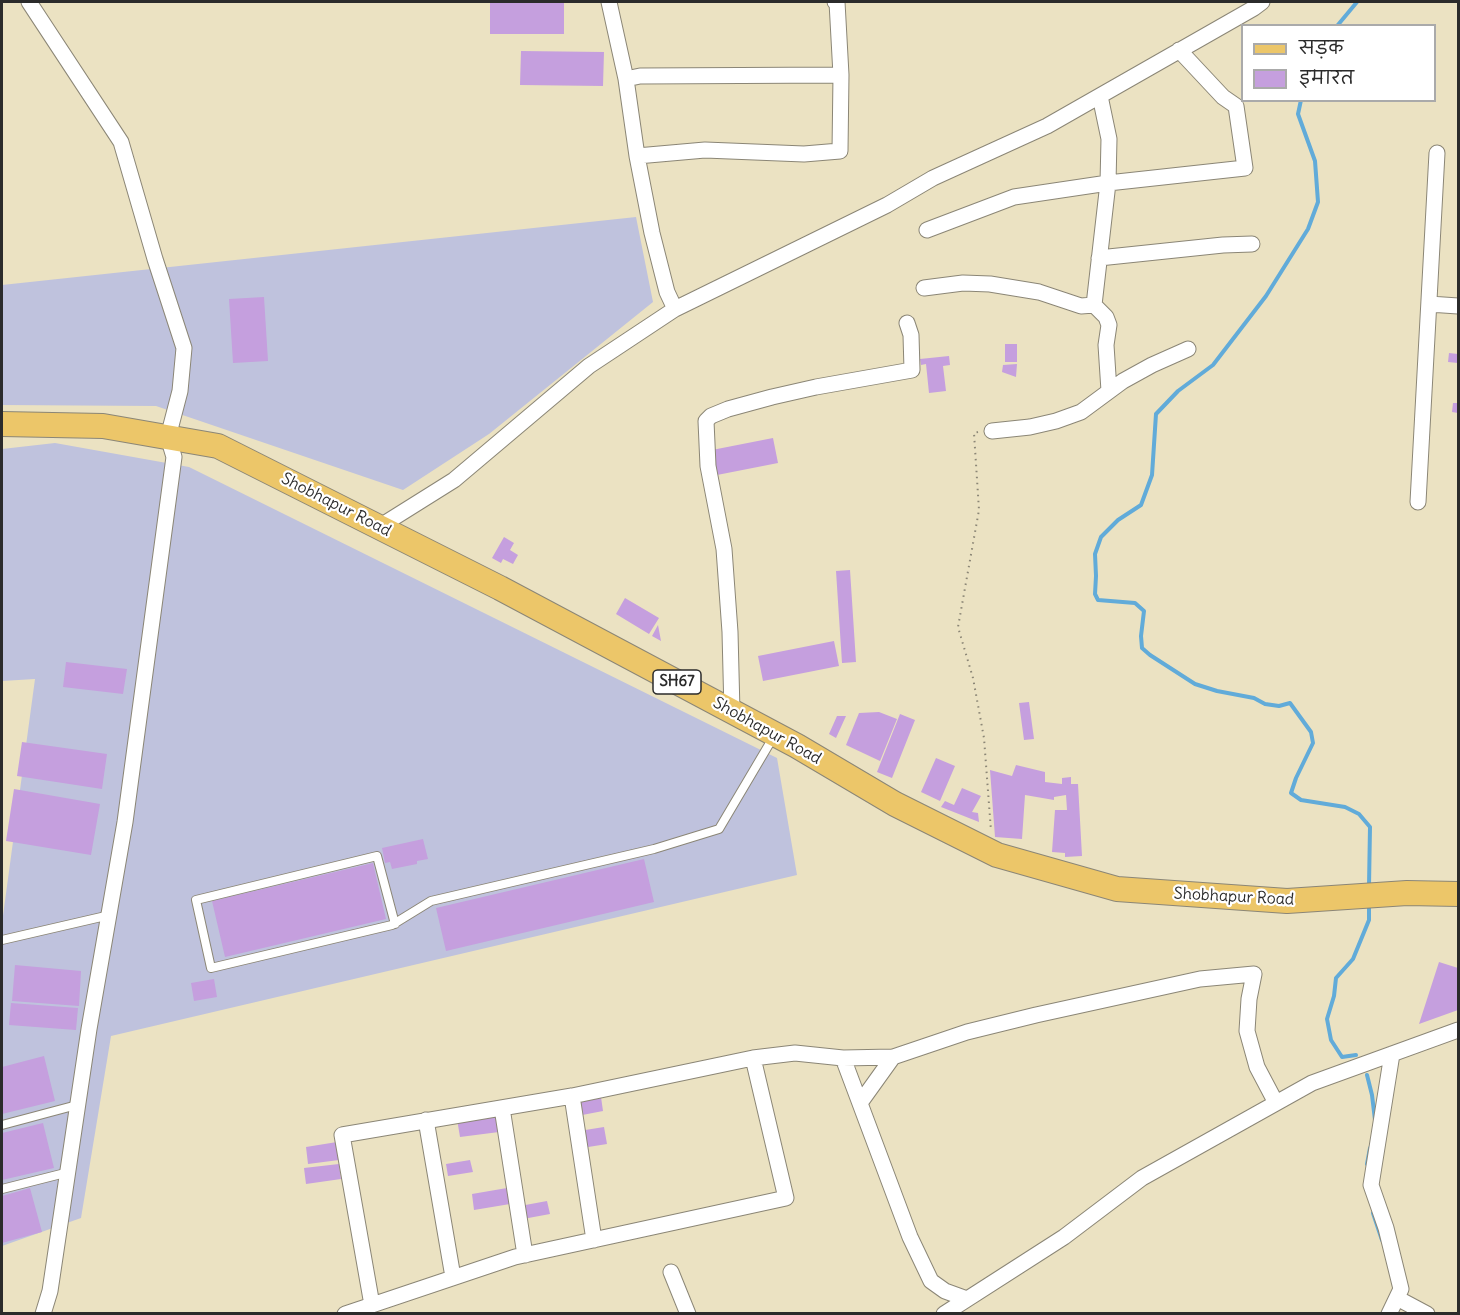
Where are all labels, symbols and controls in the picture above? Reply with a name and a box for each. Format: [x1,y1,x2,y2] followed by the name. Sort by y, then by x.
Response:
[1241,24,1436,102] legend
[1299,36,1343,59] text: सड़क
[1299,66,1354,89] text: इमारत
[278,469,394,541] street label: Shobhapur Road
[653,670,701,694] road number: SH67
[710,693,824,769] street label: Shobhapur Road
[1173,884,1295,910] street label: Shobhapur Road

